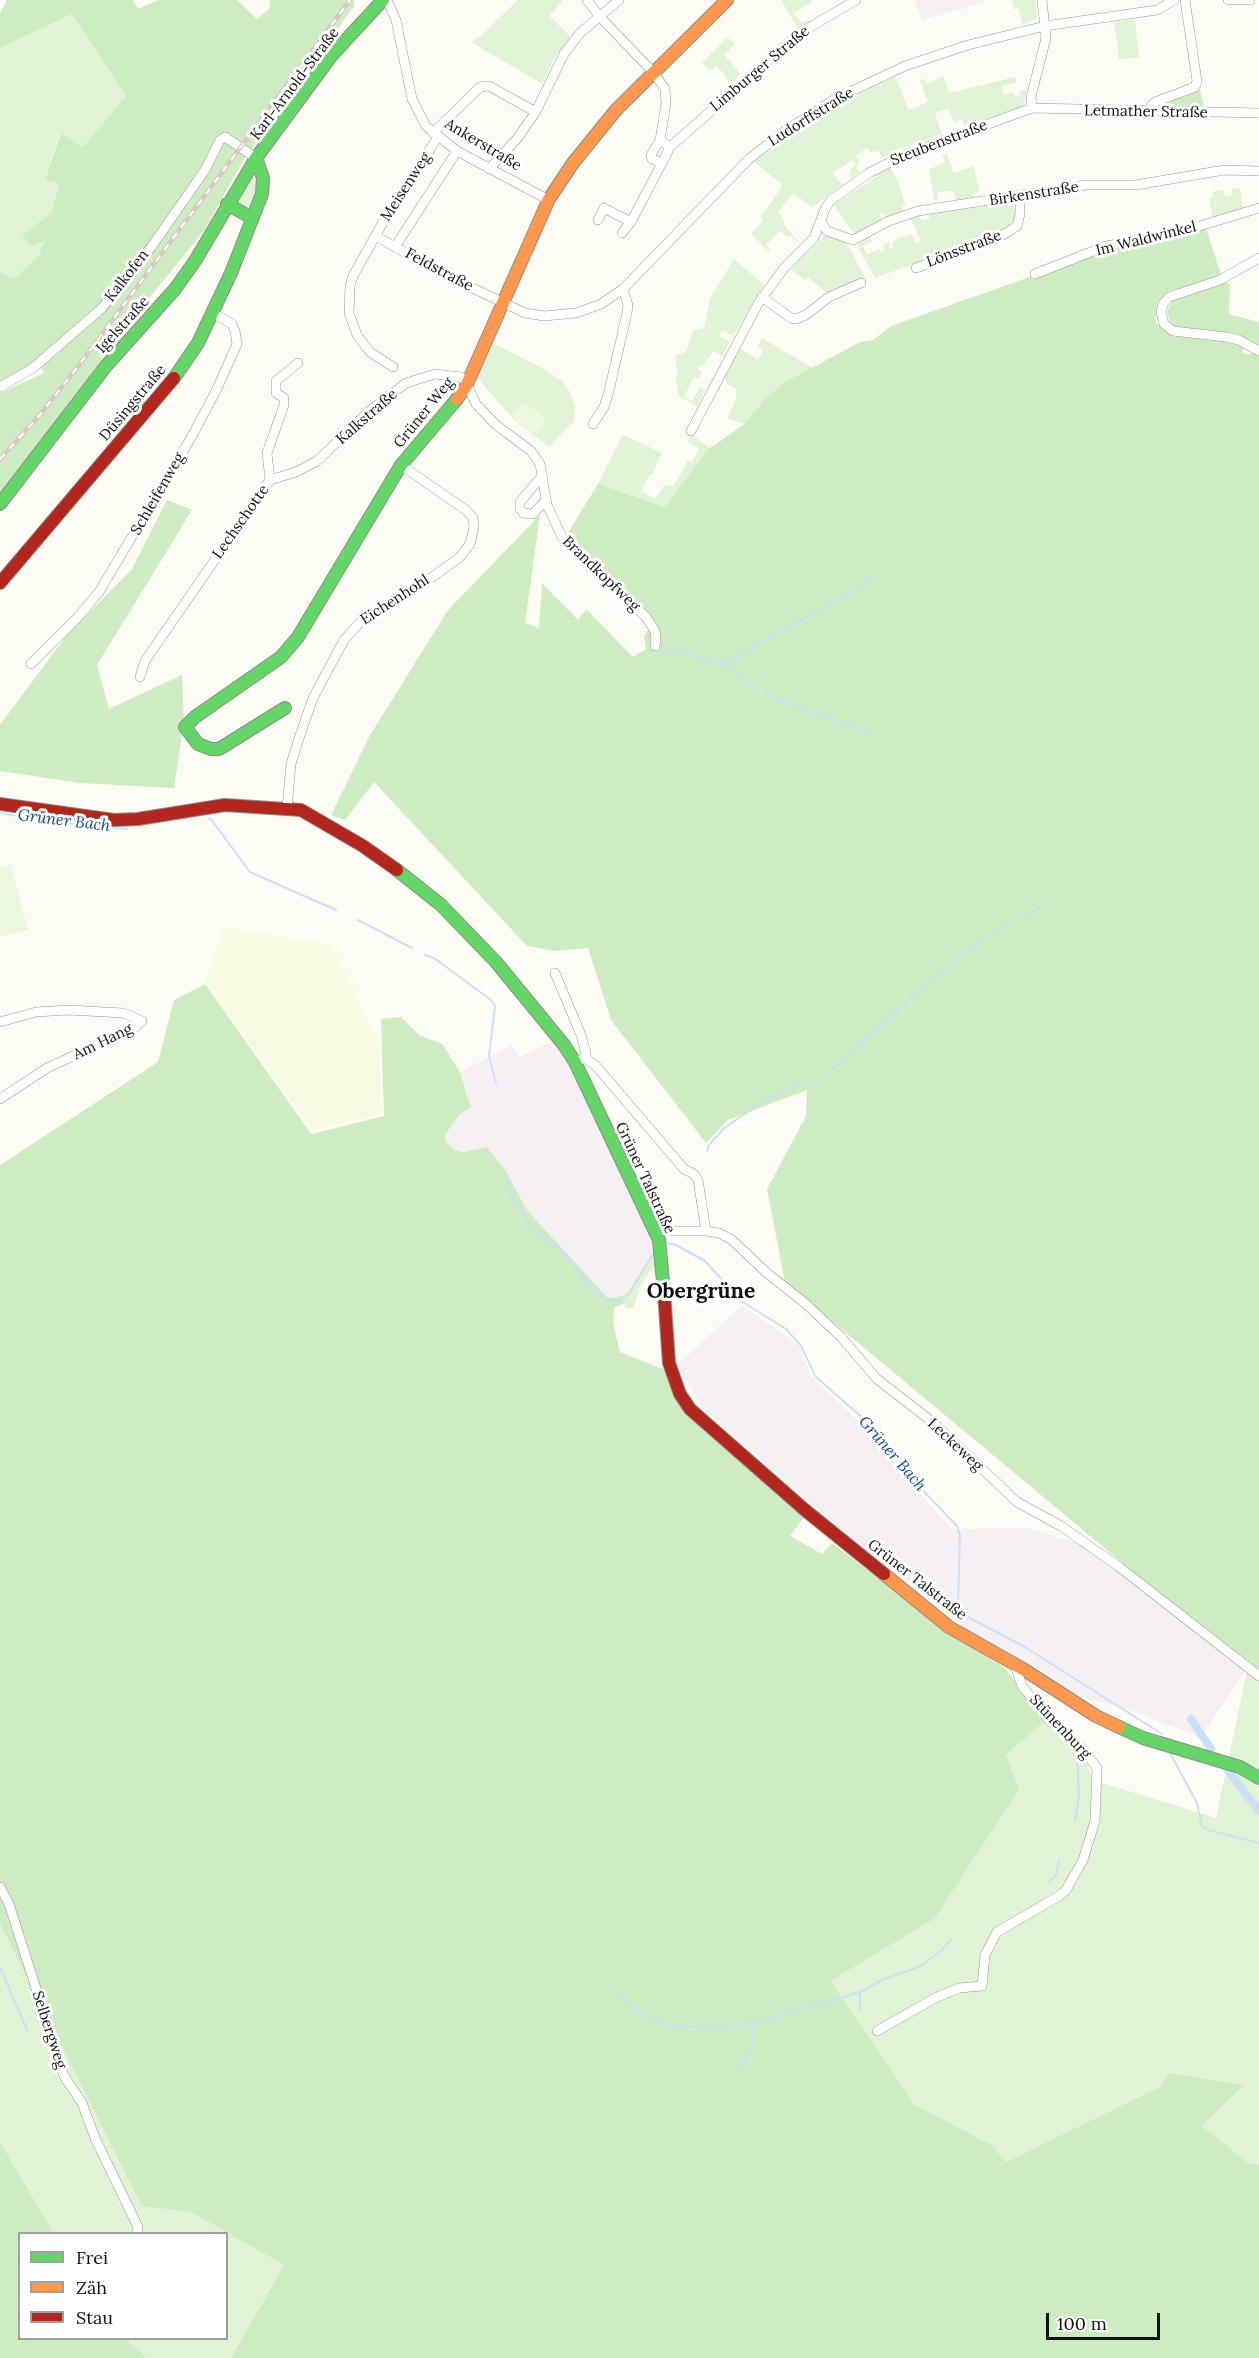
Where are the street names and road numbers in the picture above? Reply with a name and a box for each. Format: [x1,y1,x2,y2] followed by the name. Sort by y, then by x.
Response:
[707,22,813,116] street label: Limburger Straße
[247,24,343,144] street label: Karl-Arnold-Straße
[765,84,857,150] street label: Ludorffstraße
[1084,102,1208,122] street label: Letmather Straße
[441,115,525,175] street label: Ankerstraße
[888,116,990,170] street label: Steubenstraße
[377,149,435,225] street label: Meisenweg
[988,178,1080,210] street label: Birkenstraße
[1094,218,1198,260] street label: Im Waldwinkel
[924,226,1004,272] street label: Lönsstraße
[402,245,476,295] street label: Feldstraße
[101,246,153,306] street label: Kalkofen
[93,293,153,357] street label: Igelstraße
[96,361,170,445] street label: Düsingstraße
[390,374,458,452] street label: Grüner Weg
[333,385,401,449] street label: Kalkstraße
[127,450,189,538] street label: Schleifenweg
[209,482,273,562] street label: Lechschotte
[559,533,643,615] street label: Brandkopfweg
[357,571,433,629] street label: Eichenhohl
[71,1020,135,1064] street label: Am Hang
[611,1119,679,1237] street label: Grüner Talstraße
[924,1415,986,1475] street label: Leckeweg
[864,1536,970,1624] street label: Grüner Talstraße
[1025,1691,1095,1763] street label: Stünenburg
[28,1989,70,2071] street label: Selbergweg

